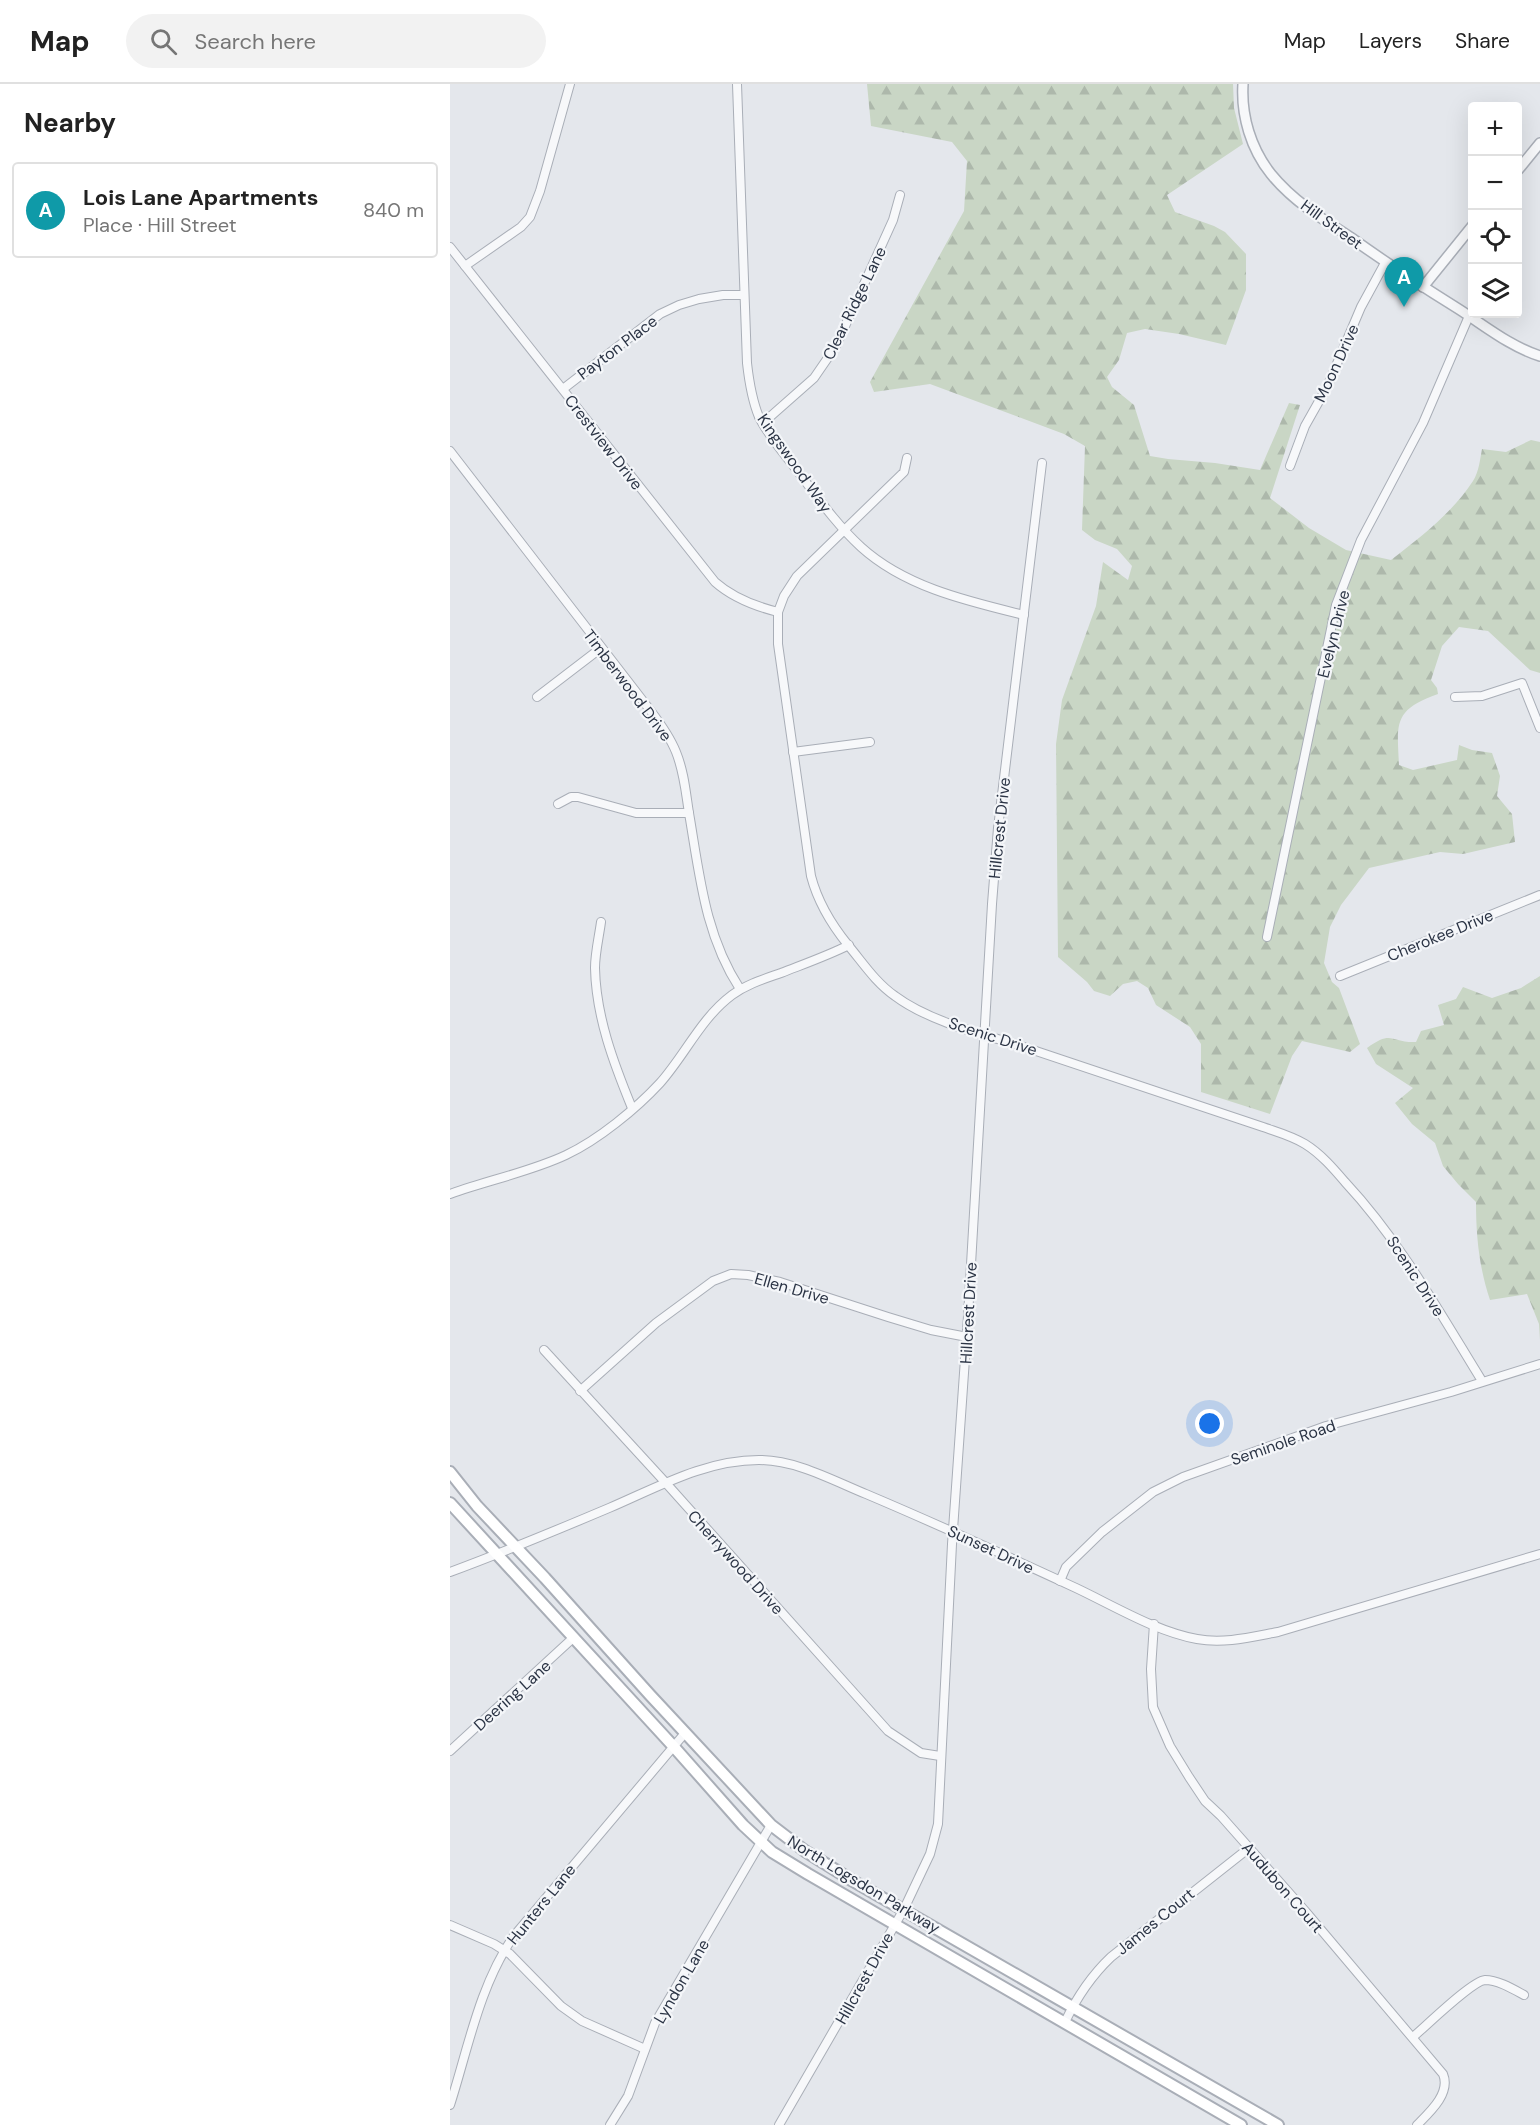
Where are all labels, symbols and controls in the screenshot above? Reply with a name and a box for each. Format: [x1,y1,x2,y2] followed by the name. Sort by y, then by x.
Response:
[126,14,546,68] search box
[30,23,90,60] text: Map
[147,25,180,58] icon: search
[195,27,316,56] text: Search here
[1284,27,1326,55] text: Map
[1359,27,1422,55] text: Layers
[1455,27,1510,55] text: Share
[1468,102,1522,318] map controls
[1468,102,1522,156] button: +
[24,106,116,140] text: Nearby
[1468,156,1522,210] button: −
[83,183,318,212] text: Lois Lane Apartments
[1297,195,1367,254] street label: Hill Street
[38,197,53,223] text: A
[363,197,424,223] text: 840 m
[1468,210,1522,264] button: locate
[83,212,237,238] text: Place · Hill Street
[818,243,891,363] street label: Clear Ridge Lane
[1384,258,1424,307] pin: A
[1468,264,1522,318] button: layers
[573,310,662,384] street label: Payton Place
[1309,321,1364,406] street label: Moon Drive
[560,390,647,494] street label: Crestview Drive
[753,410,837,517] street label: Kingswood Way
[1312,588,1355,680] street label: Evelyn Drive
[579,625,677,746] street label: Timberwood Drive
[984,776,1015,880] street label: Hillcrest Drive
[1384,905,1496,966] street label: Cherokee Drive
[946,1012,1040,1061] street label: Scenic Drive
[1382,1232,1449,1321] street label: Scenic Drive
[955,1262,982,1364] street label: Hillcrest Drive
[752,1268,832,1309] street label: Ellen Drive
[1195,1409,1224,1438] your location
[1228,1415,1338,1470] street label: Seminole Road
[683,1506,788,1619] street label: Cherrywood Drive
[944,1520,1037,1579] street label: Sunset Drive
[469,1655,555,1736] street label: Deering Lane
[784,1831,944,1938] street label: North Logsdon Parkway
[1237,1837,1328,1937] street label: Audubon Court
[502,1860,580,1949] street label: Hunters Lane
[1112,1883,1199,1959] street label: James Court
[831,1929,898,2028] street label: Hillcrest Drive
[649,1935,714,2027] street label: Lyndon Lane

